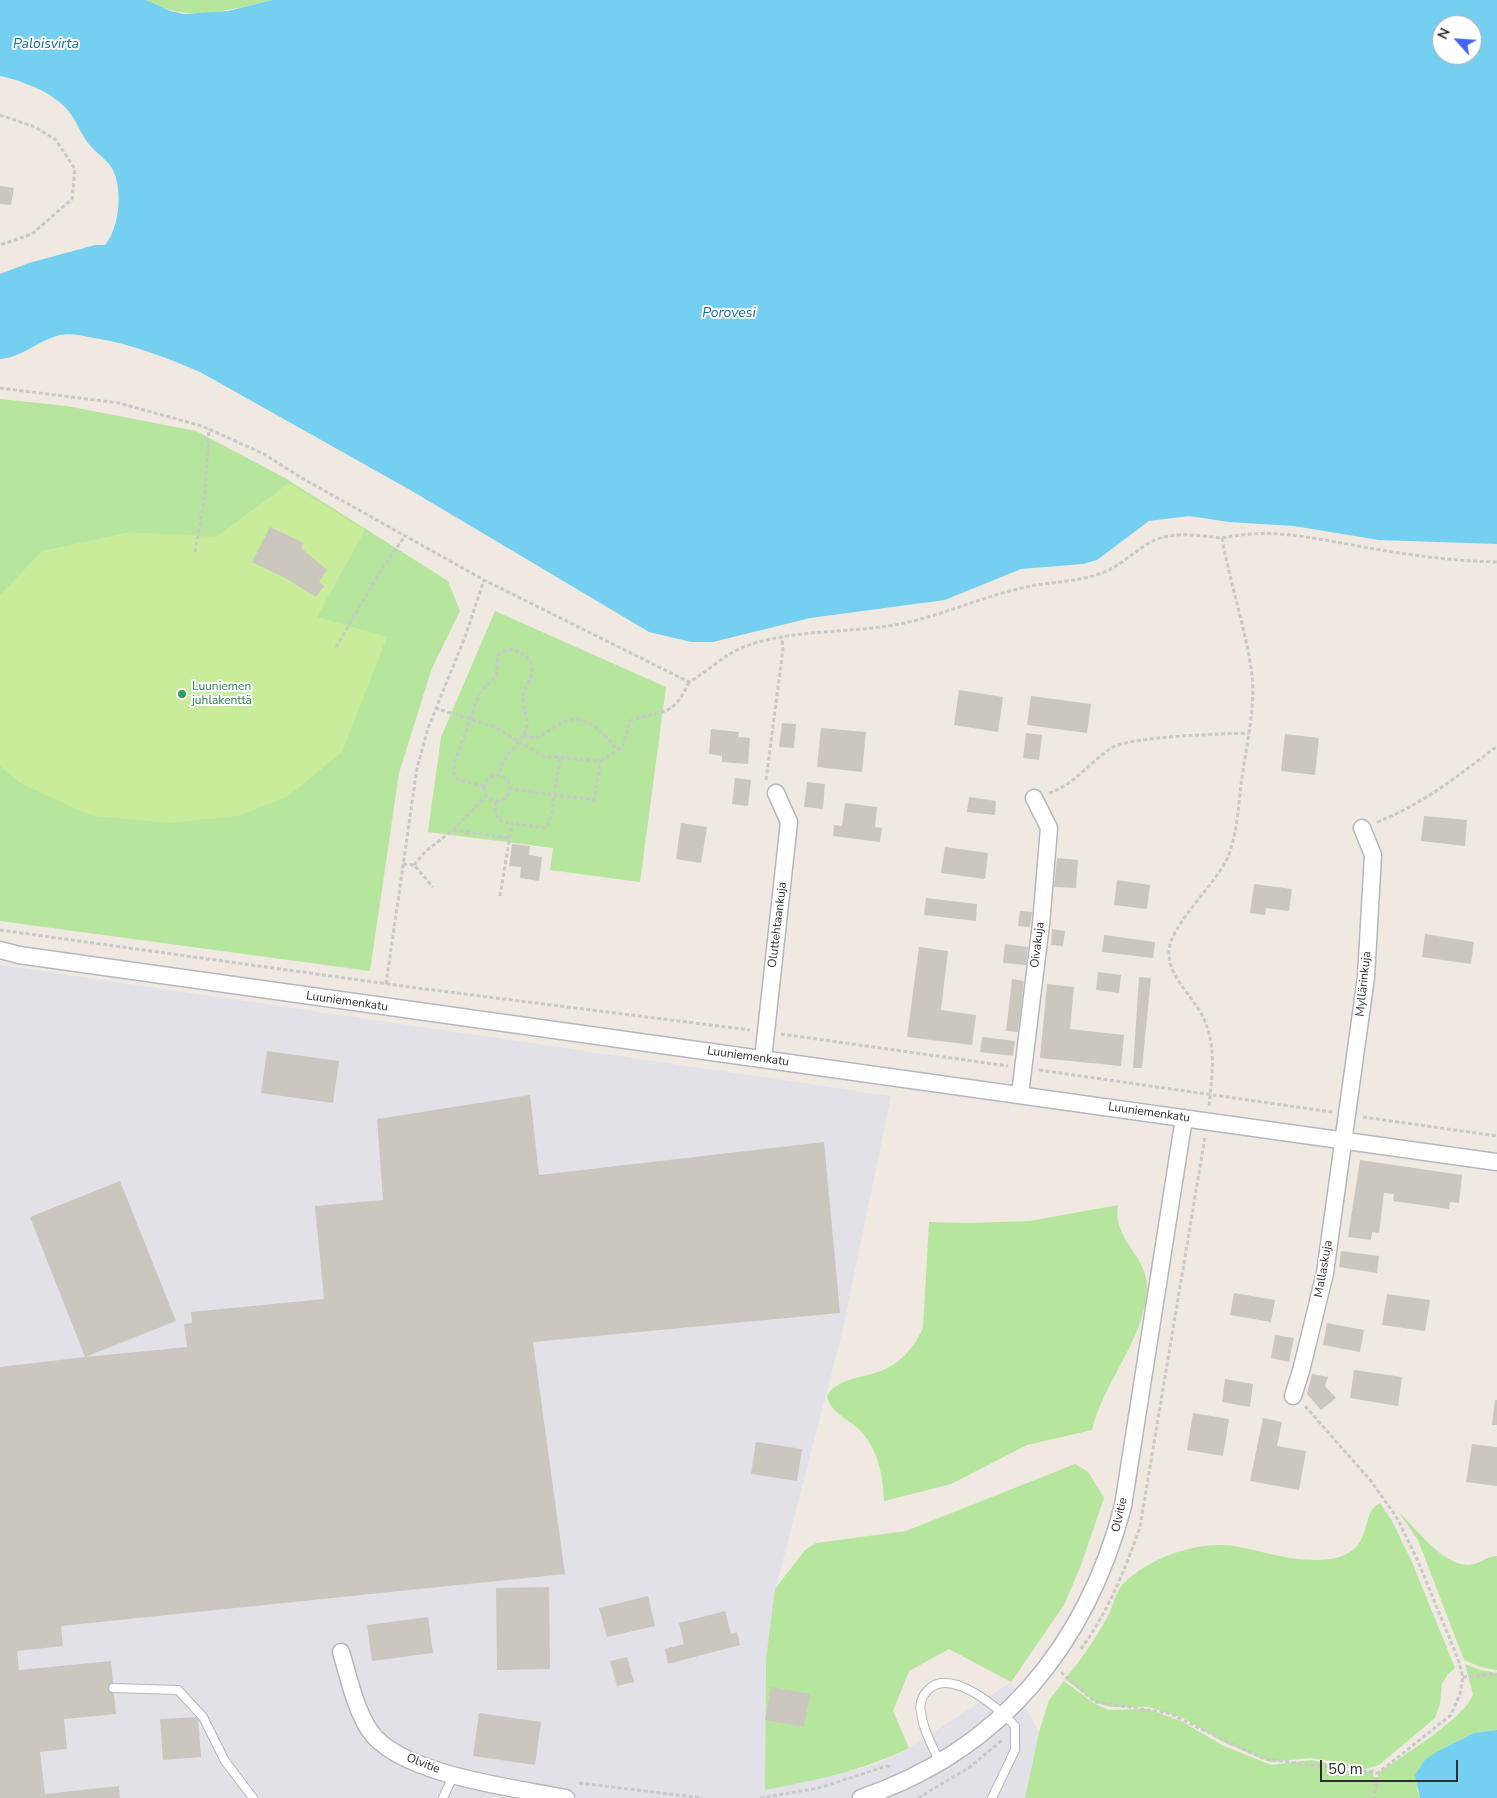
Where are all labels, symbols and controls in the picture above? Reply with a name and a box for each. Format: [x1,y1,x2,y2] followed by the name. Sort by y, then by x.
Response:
[1432,15,1482,65] north arrow
[1433,25,1455,43] text: N
[13,37,79,53] water label: Paloisvirta
[702,306,756,322] water label: Porovesi
[192,680,252,708] place label: Luuniemen juhlakenttä
[176,688,188,700] marker: Luuniemen juhlakenttä
[766,881,790,969] street label: Oluttehtaankuja
[1028,921,1048,969] street label: Oivakuja
[1353,951,1375,1017] street label: Myllärinkuja
[305,989,389,1015] street label: Luuniemenkatu
[706,1044,790,1070] street label: Luuniemenkatu
[1107,1100,1191,1126] street label: Luuniemenkatu
[1312,1239,1336,1299] street label: Mallaskuja
[1109,1496,1131,1534] street label: Olvitie
[1322,1750,1460,1782] scale bar
[404,1751,442,1777] street label: Olvitie
[1328,1759,1363,1779] text: 50 m

